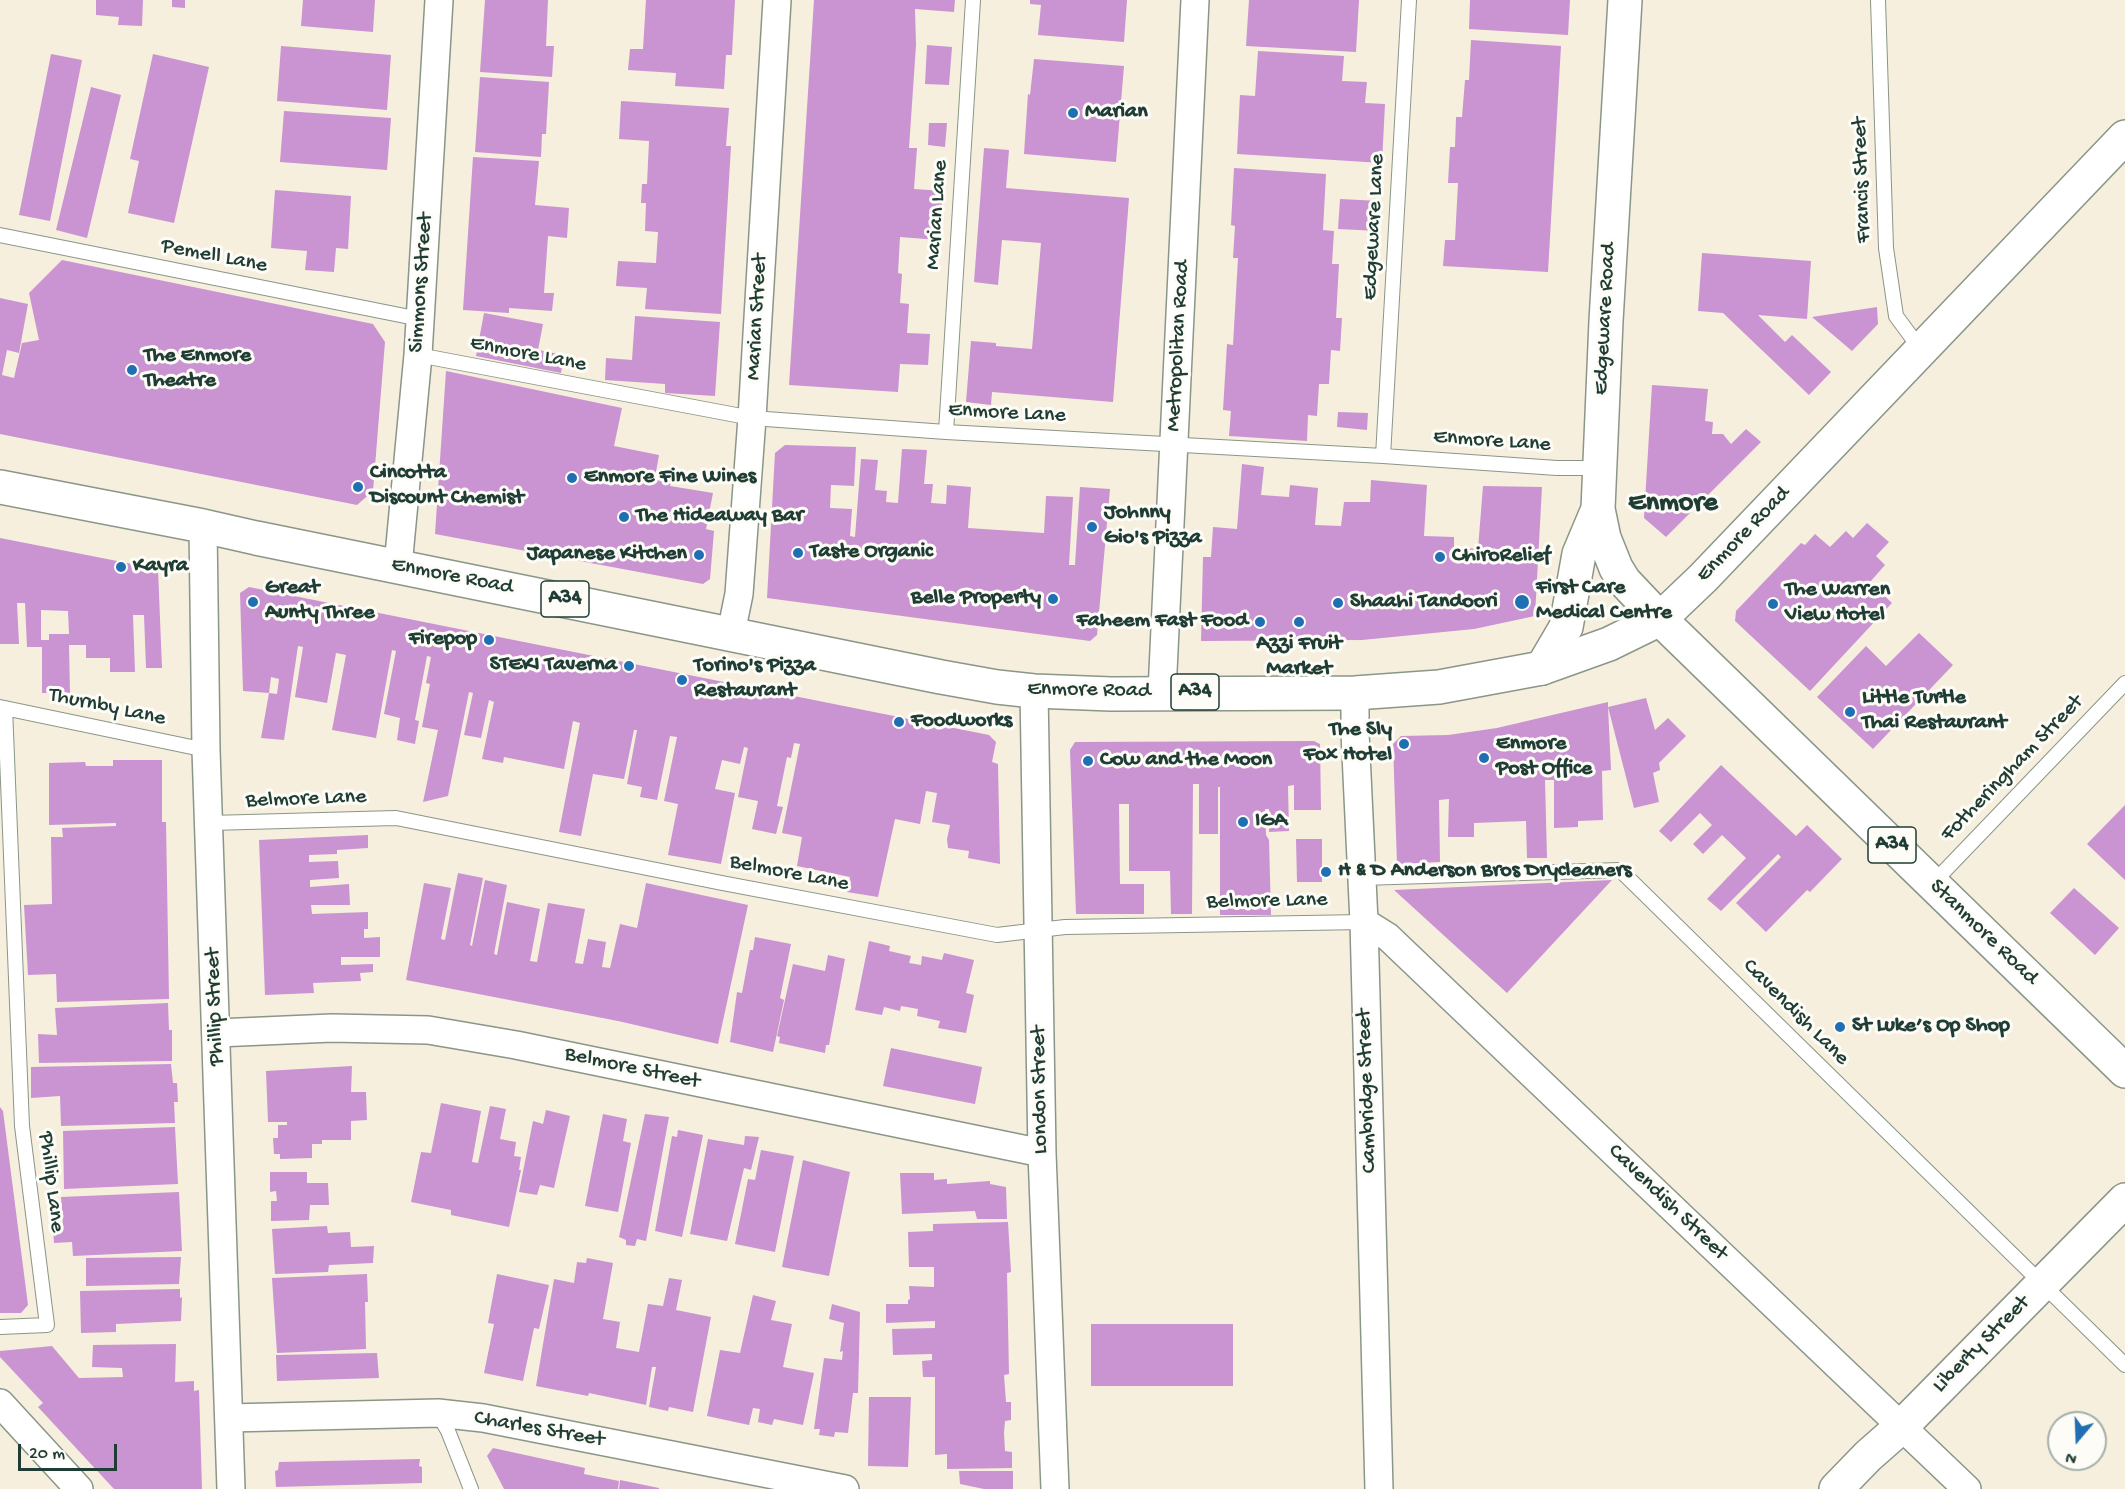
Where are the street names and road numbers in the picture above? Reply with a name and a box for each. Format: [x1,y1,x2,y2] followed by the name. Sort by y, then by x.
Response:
[1848,117,1878,243] street label: Francis Street
[1358,153,1392,301] street label: Edgeware Lane
[921,159,955,271] street label: Marian Lane
[404,212,440,354] street label: Simmons Street
[159,234,269,280] street label: Pemell Lane
[1589,242,1623,396] street label: Edgeware Road
[742,253,774,381] street label: Marian Street
[1161,260,1197,432] street label: Metropolitan Road
[468,331,588,379] street label: Enmore Lane
[948,398,1066,430] street label: Enmore Lane
[1432,425,1552,459] street label: Enmore Lane
[1692,481,1796,589] street label: Enmore Road
[389,552,515,602] street label: Enmore Road
[541,581,589,617] road number: A34
[1171,674,1219,710] road number: A34
[1027,677,1151,705] street label: Enmore Road
[46,683,168,733] street label: Thurnby Lane
[1936,690,2090,848] street label: Fotheringham Street
[245,785,367,815] street label: Belmore Lane
[1868,827,1916,863] road number: A34
[727,850,851,898] street label: Belmore Lane
[1923,874,2043,992] street label: Stanmore Road
[1206,888,1328,916] street label: Belmore Lane
[201,948,231,1066] street label: Phillip Street
[1736,954,1854,1072] street label: Cavendish Lane
[1352,1008,1384,1174] street label: Cambridge Street
[1027,1025,1055,1155] street label: London Street
[562,1042,702,1096] street label: Belmore Street
[31,1130,69,1234] street label: Phillip Lane
[1601,1139,1733,1267] street label: Cavendish Street
[1928,1291,2036,1399] street label: Liberty Street
[472,1406,606,1454] street label: Charles Street

